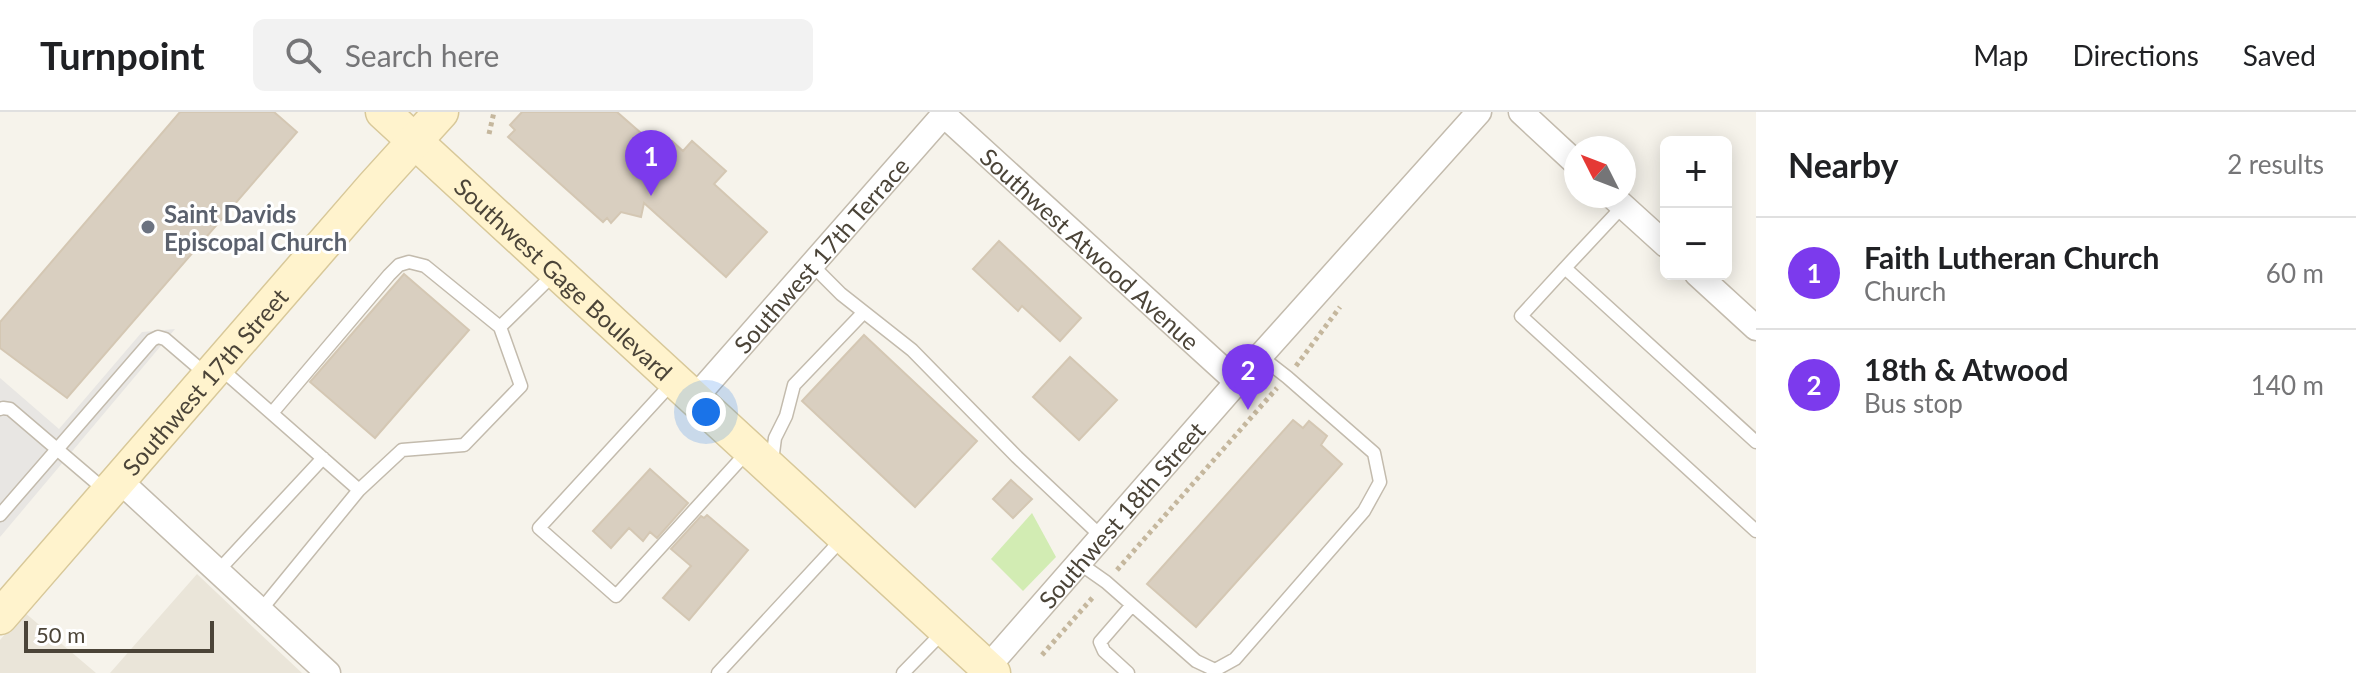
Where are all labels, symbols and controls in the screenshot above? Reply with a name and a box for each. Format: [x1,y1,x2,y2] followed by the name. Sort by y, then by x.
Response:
[253,19,813,91] search box
[40,32,205,78] text: Turnpoint
[281,33,325,77] icon: search
[345,37,499,73] text: Search here
[1973,38,2028,72] text: Map
[2072,38,2199,72] text: Directions
[2243,38,2316,72] text: Saved
[625,130,677,196] pin: 1
[1564,136,1636,208] north arrow
[1660,136,1732,280] map controls
[1660,136,1732,208] button: +
[975,141,1206,355] street label: Southwest Atwood Avenue
[1788,144,1899,185] text: Nearby
[2227,148,2324,180] text: 2 results
[727,151,914,359] street label: Southwest 17th Terrace
[449,171,679,386] street label: Southwest Gage Boulevard
[164,199,347,256] place label: Saint Davids Episcopal Church
[1660,208,1732,280] button: −
[139,218,157,236] marker: Saint Davids Episcopal Church
[1864,239,2159,275] text: Faith Lutheran Church
[1806,257,1822,289] text: 1
[2266,257,2324,289] text: 60 m
[1864,275,1946,307] text: Church
[116,282,294,481] street label: Southwest 17th Street
[1222,344,1274,410] pin: 2
[1864,351,2069,387] text: 18th & Atwood
[1806,369,1822,401] text: 2
[2251,369,2324,401] text: 140 m
[1864,387,1963,419] text: Bus stop
[686,392,726,432] your location
[1032,415,1211,613] street label: Southwest 18th Street
[24,617,214,653] scale bar
[36,621,85,648] text: 50 m

